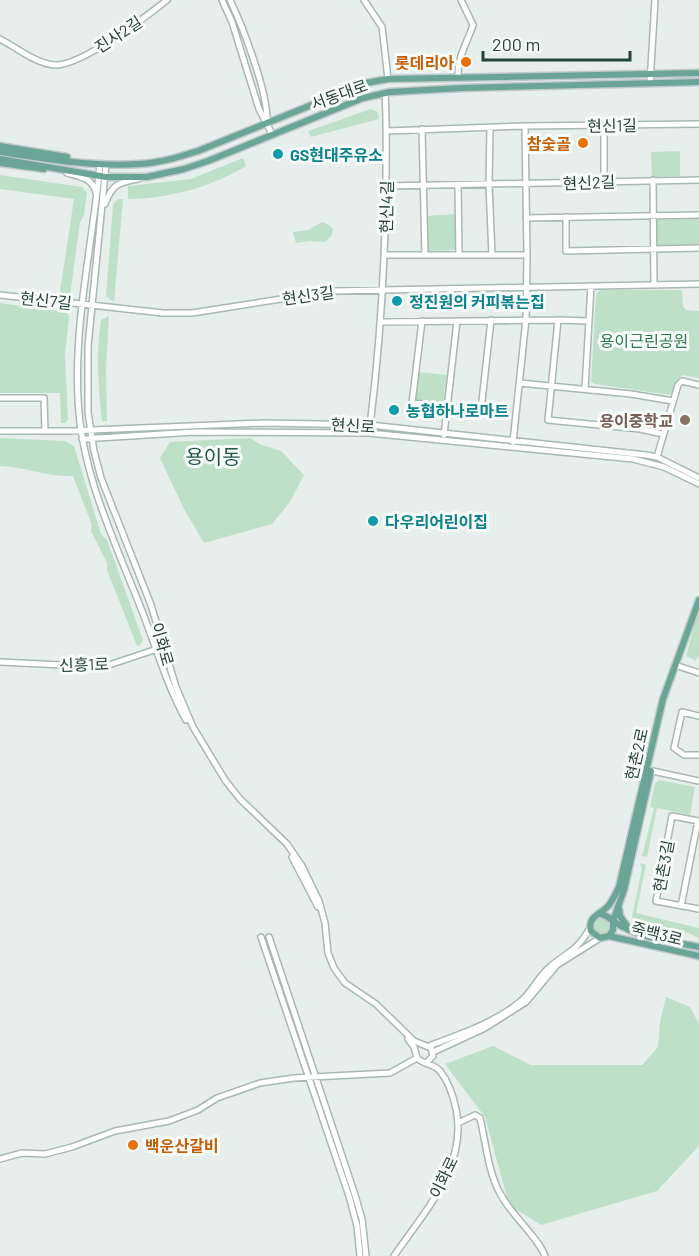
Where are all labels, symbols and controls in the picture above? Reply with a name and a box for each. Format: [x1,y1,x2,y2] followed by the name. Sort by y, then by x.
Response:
[91,12,145,56] street label: 진사2길
[483,24,630,62] scale bar
[492,33,540,55] text: 200 m
[395,53,454,72] place label: 롯데리아
[459,55,473,69] marker: 롯데리아
[308,75,370,113] street label: 서동대로
[587,115,637,135] street label: 현신1길
[527,134,571,153] place label: 참숯골
[576,136,590,150] marker: 참숯골
[290,145,383,164] place label: GS현대주유소
[271,147,285,161] marker: GS현대주유소
[562,172,616,192] street label: 현신2길
[376,180,396,234] street label: 현신4길
[281,282,335,308] street label: 현신3길
[19,288,73,312] street label: 현신7길
[409,292,545,311] place label: 정진원의 커피볶는집
[390,294,404,308] marker: 정진원의 커피볶는집
[600,331,688,350] park label: 용이근린공원
[406,401,509,420] place label: 농협하나로마트
[387,403,401,417] marker: 농협하나로마트
[599,411,673,430] place label: 용이중학교
[678,413,692,427] marker: 용이중학교
[330,414,376,436] street label: 현신로
[185,444,241,468] district label: 용이동
[385,512,488,531] place label: 다우리어린이집
[366,514,380,528] marker: 다우리어린이집
[148,620,178,668] street label: 이화로
[59,654,109,674] street label: 신흥1로
[621,726,651,782] street label: 현촌2로
[649,839,677,893] street label: 현촌3길
[629,917,685,949] street label: 죽백3로
[145,1136,219,1155] place label: 백운산갈비
[126,1138,140,1152] marker: 백운산갈비
[425,1153,461,1201] street label: 이화로

